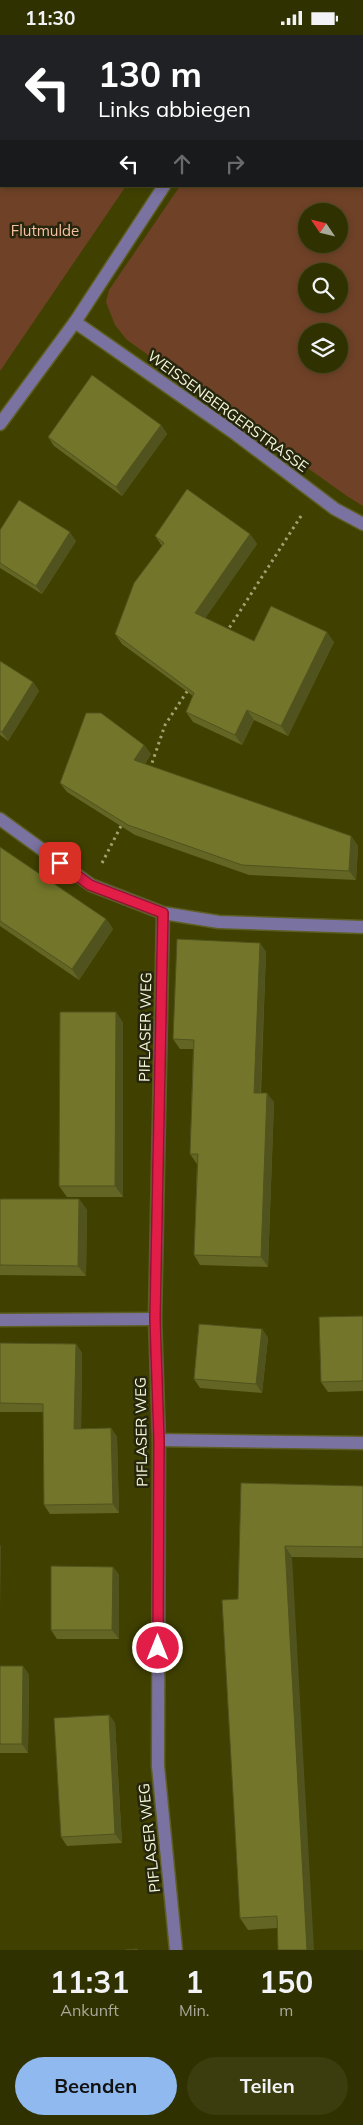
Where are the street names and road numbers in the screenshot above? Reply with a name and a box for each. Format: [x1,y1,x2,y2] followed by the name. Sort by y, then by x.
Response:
[144,346,312,476] street label: WEISSENBERGERSTRASSE
[135,972,155,1082] street label: PIFLASER WEG
[131,1377,151,1487] street label: PIFLASER WEG
[134,1782,164,1894] street label: PIFLASER WEG

